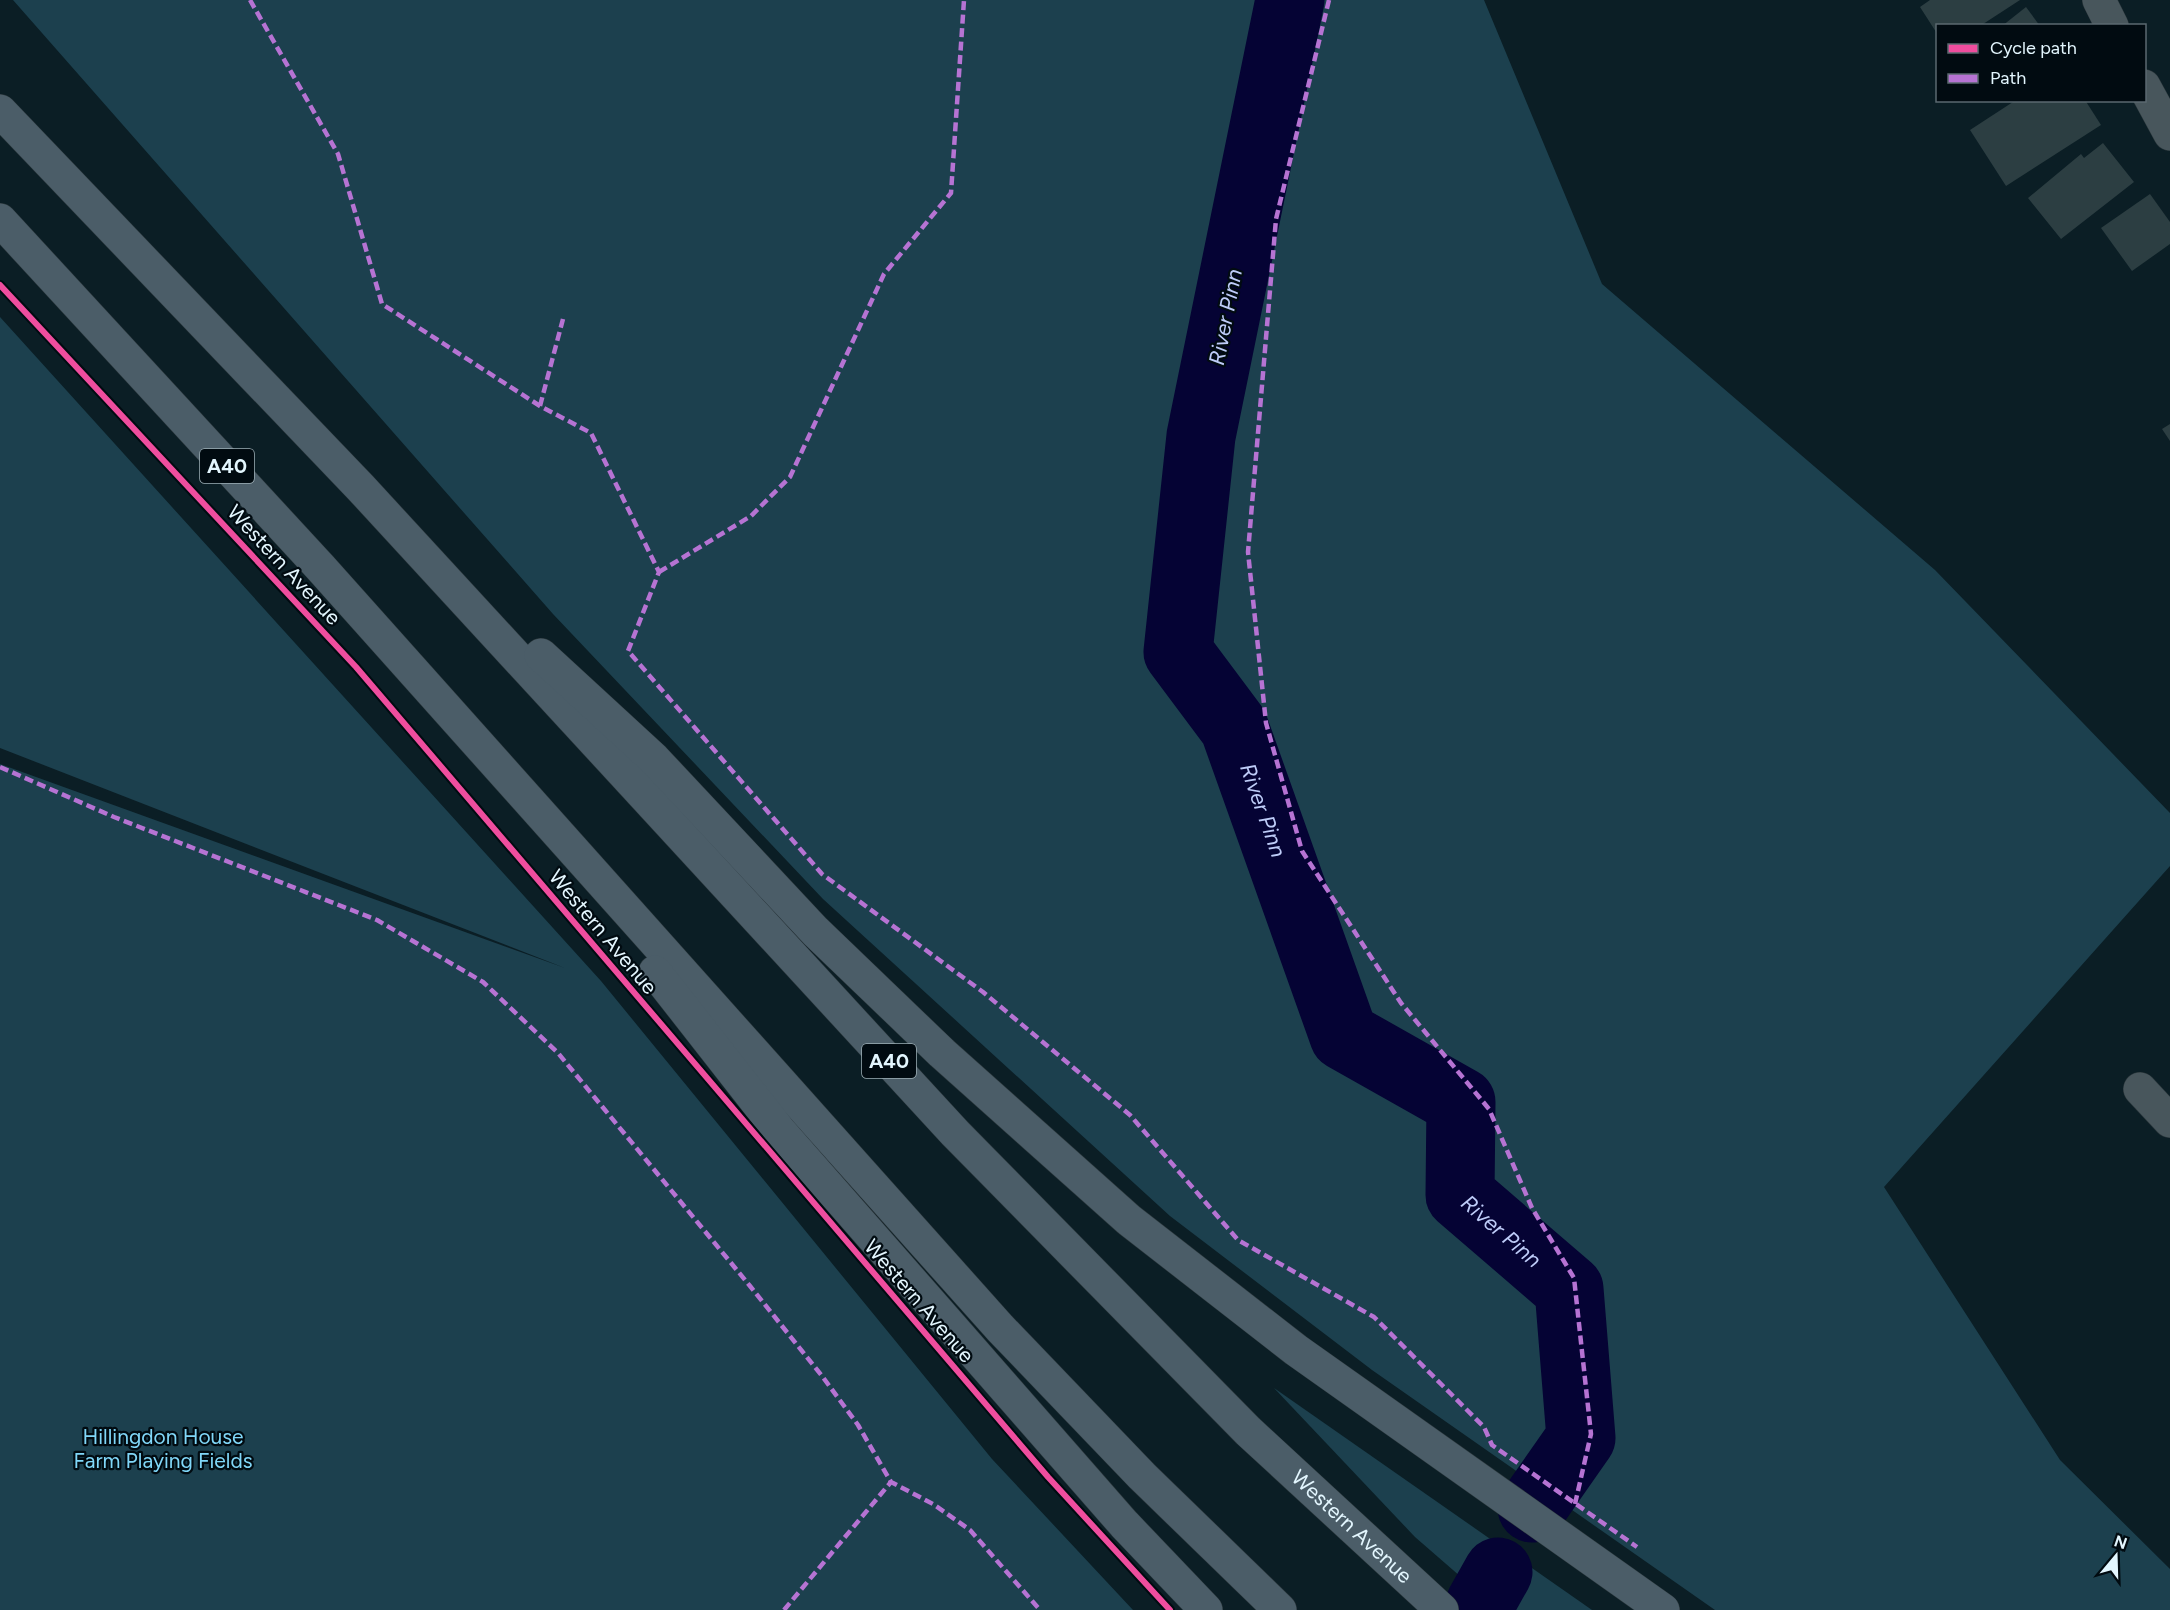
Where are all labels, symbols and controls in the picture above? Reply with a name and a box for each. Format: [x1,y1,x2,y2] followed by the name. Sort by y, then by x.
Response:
[1936,24,2146,102] legend
[1990,37,2077,59] text: Cycle path
[1990,67,2026,89] text: Path
[1203,267,1248,368] water label: River Pinn
[200,449,254,483] road number: A40
[222,499,346,630] street label: Western Avenue
[1234,760,1292,861] water label: River Pinn
[544,864,663,999] street label: Western Avenue
[862,1044,916,1078] road number: A40
[1455,1189,1547,1273] water label: River Pinn
[859,1234,980,1367] street label: Western Avenue
[73,1424,253,1473] park label: Hillingdon House Farm Playing Fields
[1287,1465,1418,1588] street label: Western Avenue
[2086,1526,2146,1586] north arrow
[2112,1531,2130,1553] text: N

